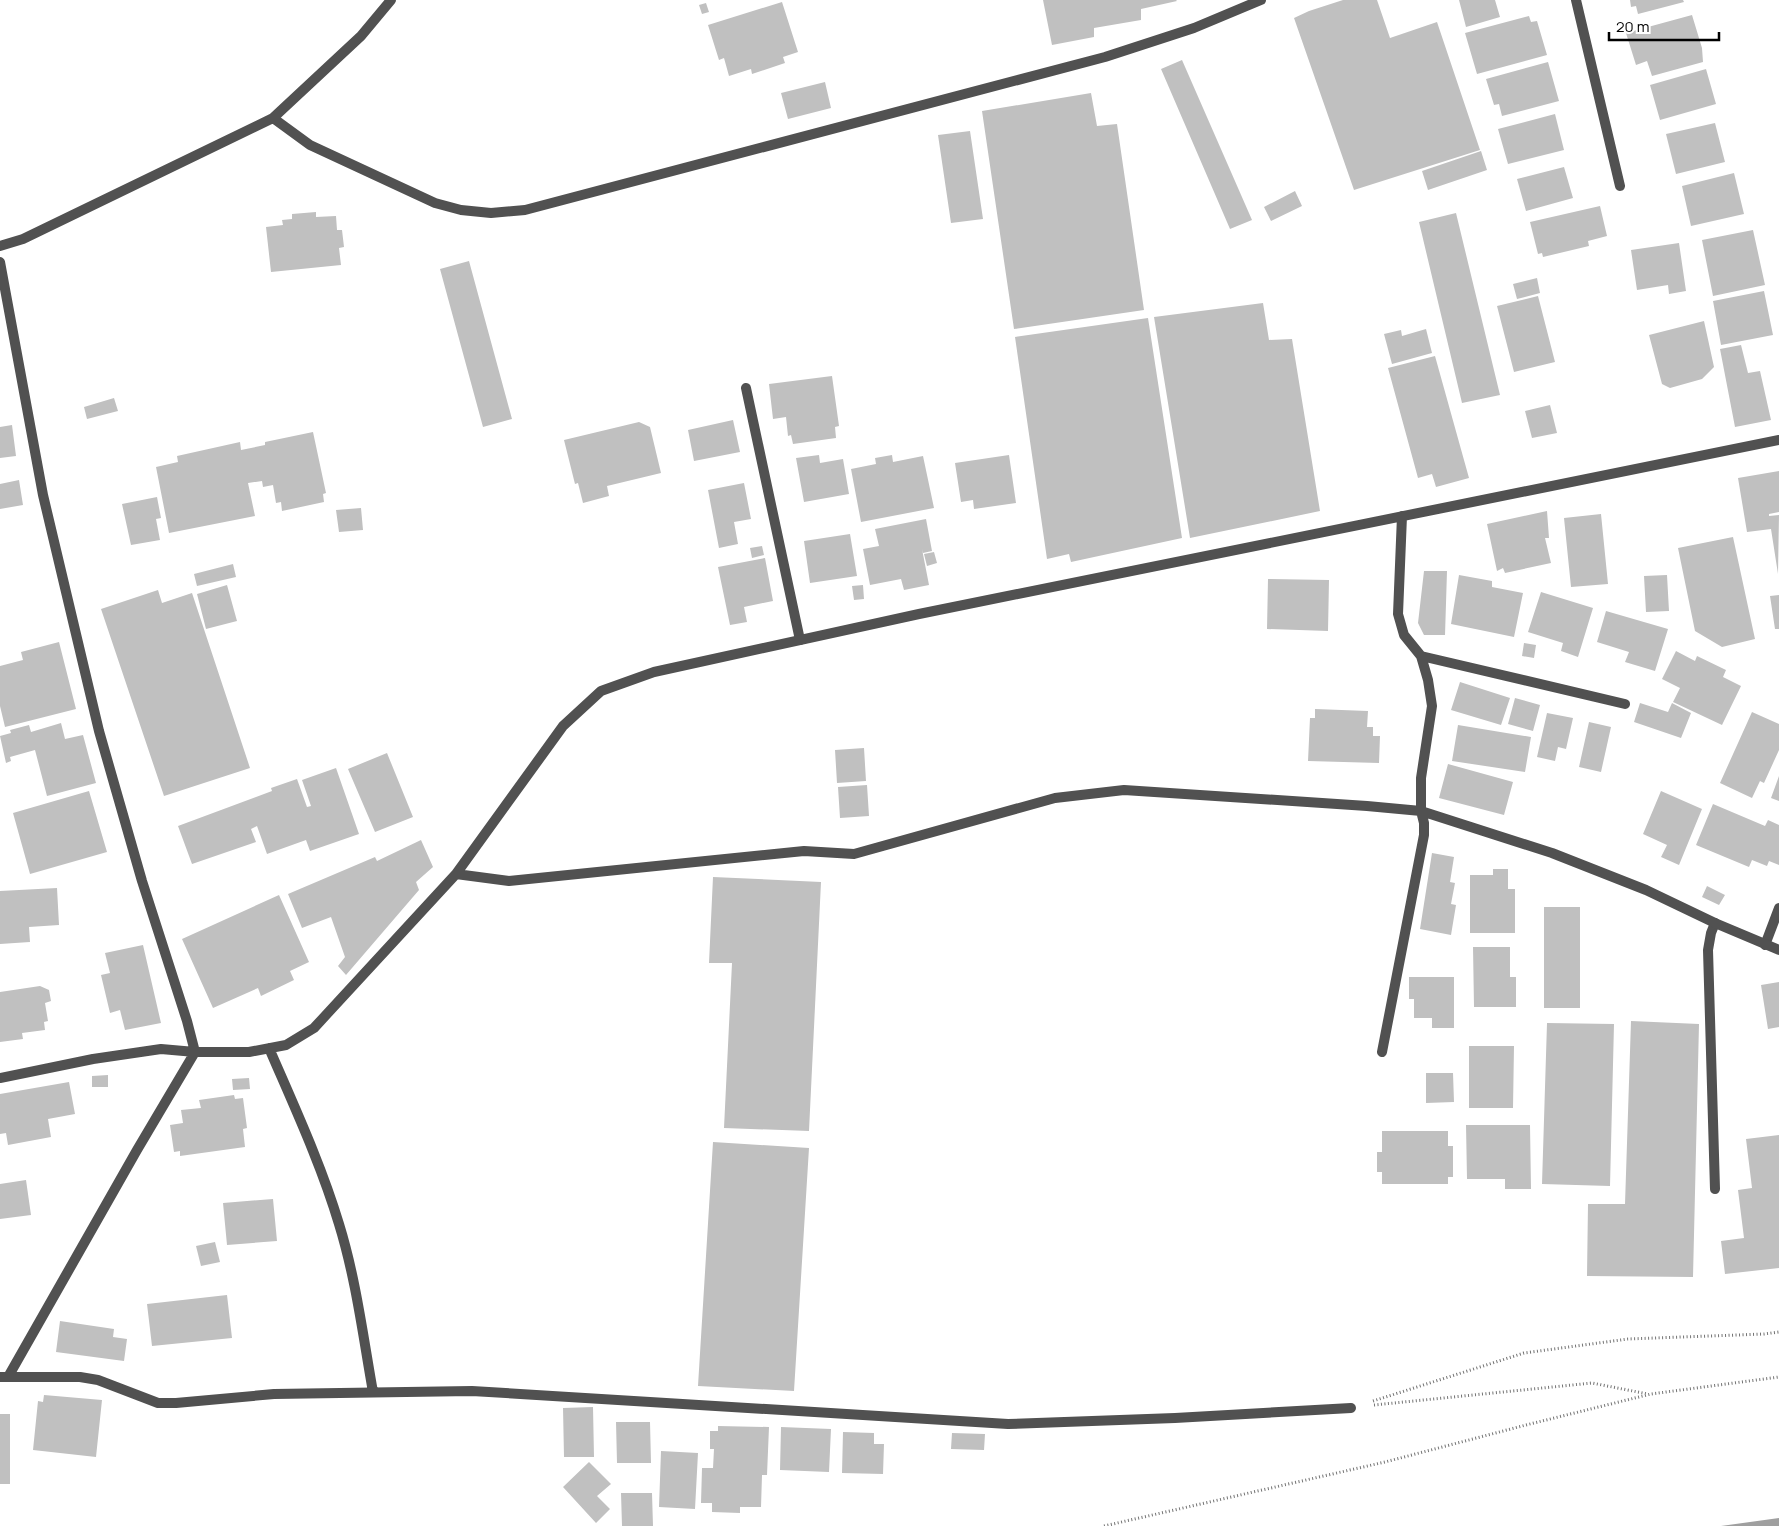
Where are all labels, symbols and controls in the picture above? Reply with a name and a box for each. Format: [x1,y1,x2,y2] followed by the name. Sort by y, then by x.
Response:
[1609,10,1719,42] scale bar
[1616,16,1649,37] text: 20 m

